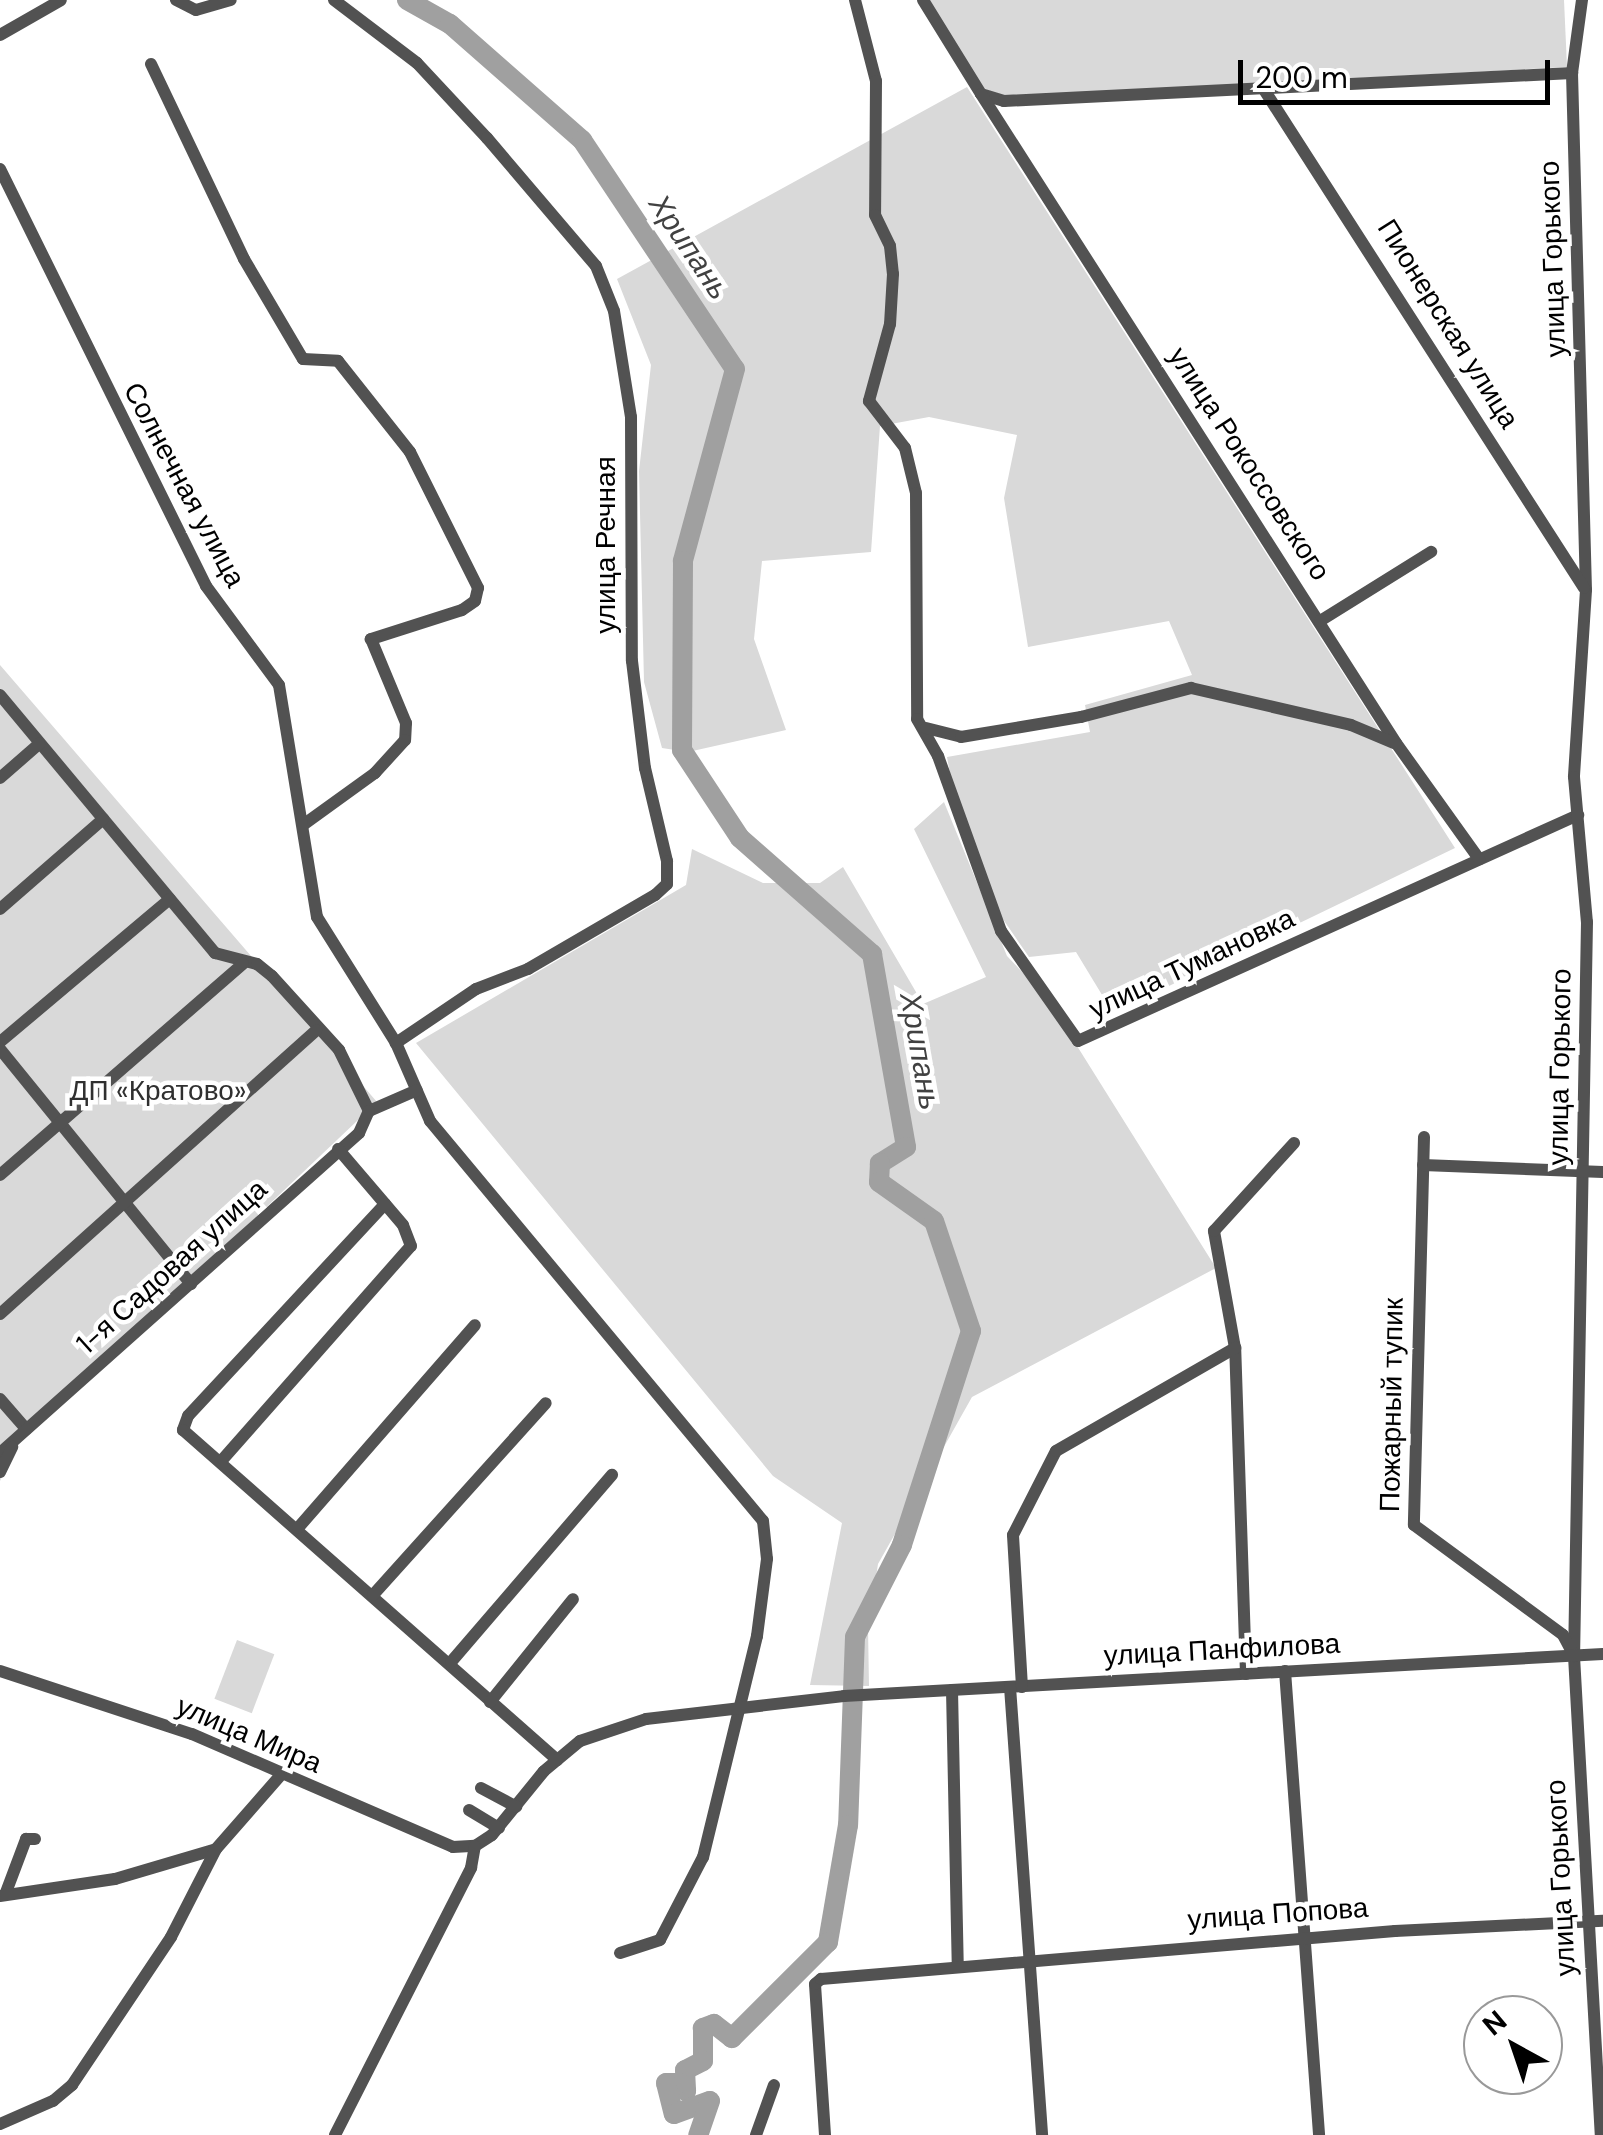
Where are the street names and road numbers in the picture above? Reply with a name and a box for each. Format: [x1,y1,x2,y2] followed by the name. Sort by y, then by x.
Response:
[1533,160,1573,358] street label: улица Горького
[1370,213,1526,435] street label: Пионерская улица
[1161,341,1337,587] street label: улица Рокоссовского
[116,377,252,593] street label: Солнечная улица
[589,456,623,634] street label: улица Речная
[1084,902,1300,1026] street label: улица Тумановка
[1541,968,1579,1166] street label: улица Горького
[70,1173,274,1361] street label: 1-я Садовая улица
[1373,1298,1411,1512] street label: Пожарный тупик
[1103,1627,1341,1673] street label: улица Панфилова
[171,1689,327,1781] street label: улица Мира
[1539,1779,1583,1977] street label: улица Горького
[1187,1891,1369,1937] street label: улица Попова

